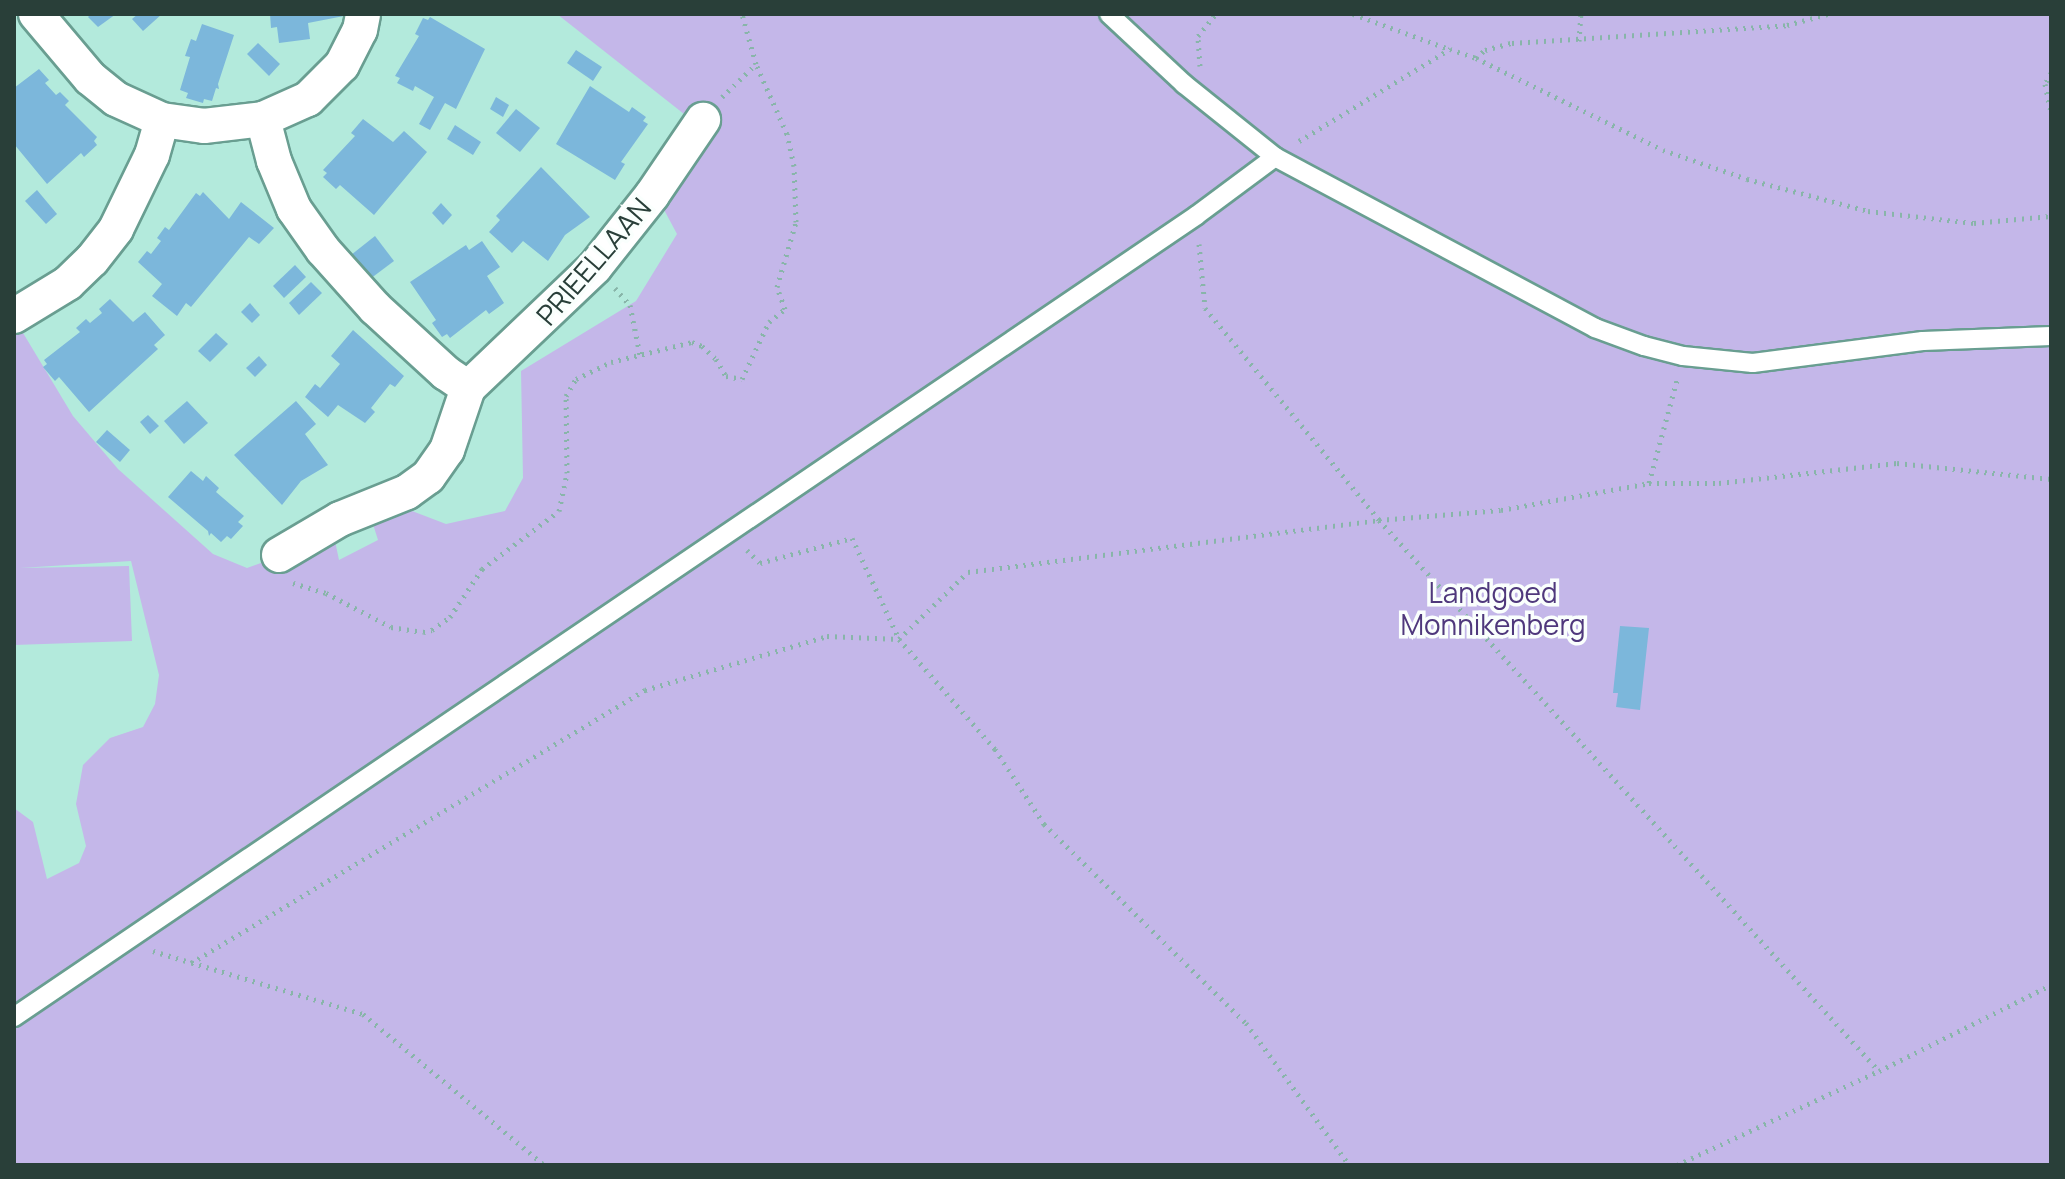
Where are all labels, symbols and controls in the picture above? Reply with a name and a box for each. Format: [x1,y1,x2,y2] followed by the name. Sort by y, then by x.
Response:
[529,191,657,331] street label: PRIEELLAAN
[1400,575,1586,641] park label: Landgoed Monnikenberg

